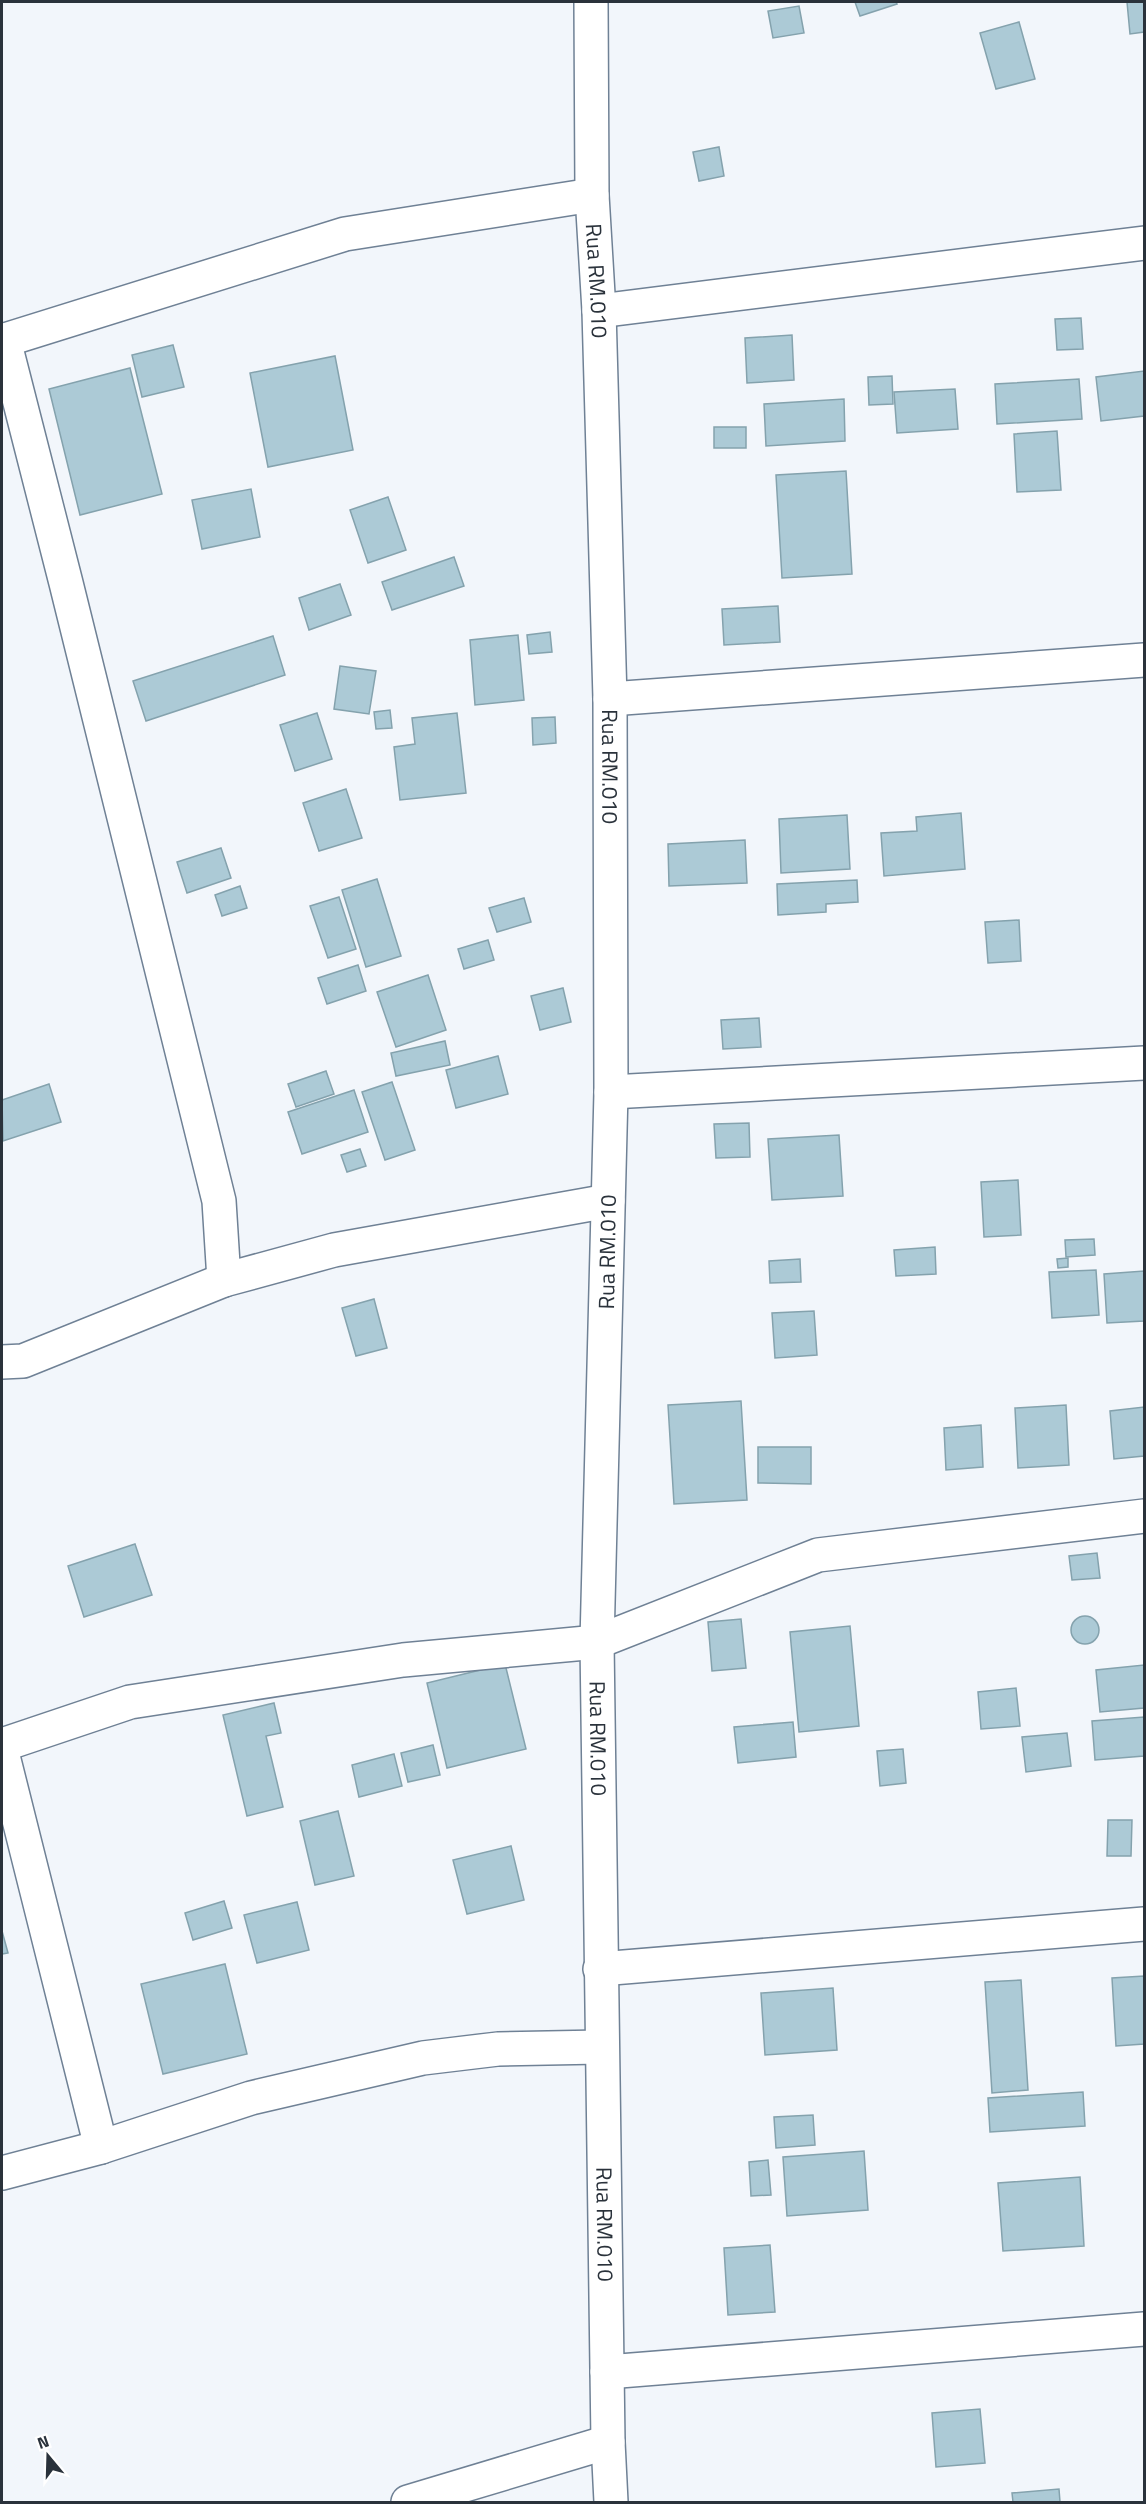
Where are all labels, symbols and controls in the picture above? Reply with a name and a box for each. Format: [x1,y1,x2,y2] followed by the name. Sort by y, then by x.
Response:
[577,222,617,339] street label: Rua RM.010
[593,709,627,824] street label: Rua RM.010
[589,1194,625,1310] street label: Rua RM.010
[581,1681,616,1796] street label: Rua RM.010
[587,2167,623,2282] street label: Rua RM.010
[18,2426,78,2486] north arrow
[34,2429,52,2455] text: N

